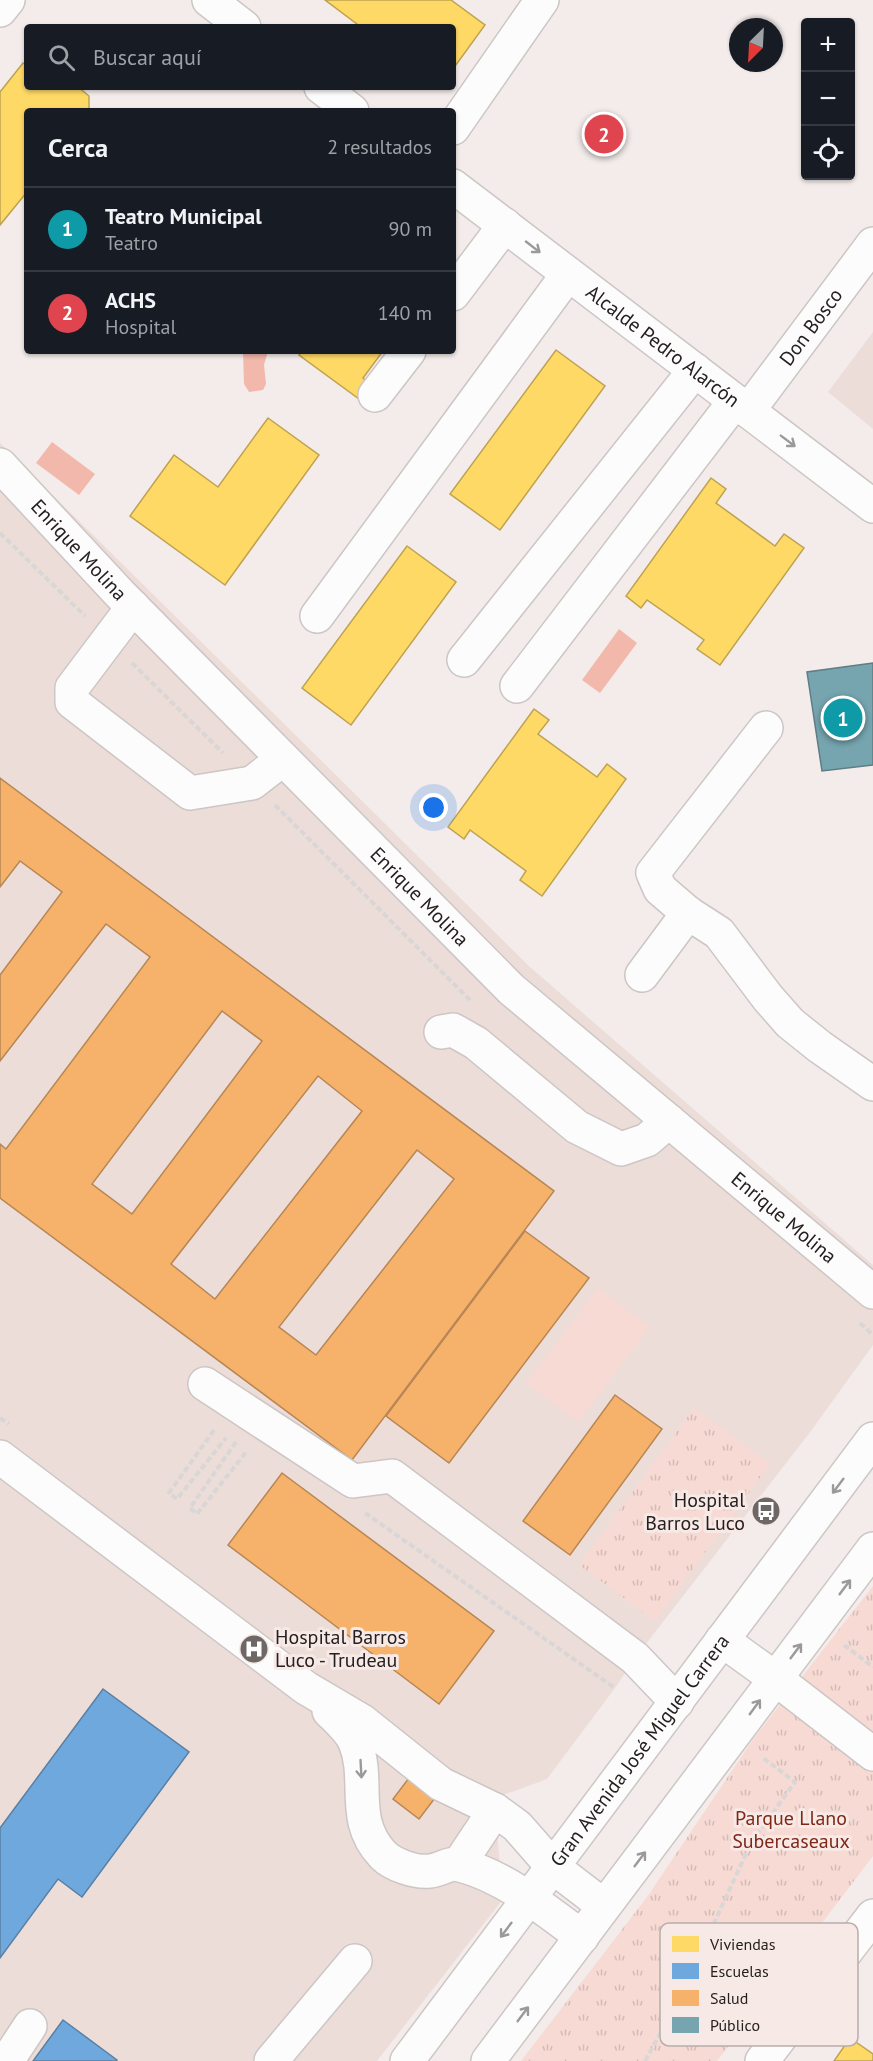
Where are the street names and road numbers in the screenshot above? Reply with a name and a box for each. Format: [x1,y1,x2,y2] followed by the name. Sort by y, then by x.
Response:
[581,279,745,413] street label: Alcalde Pedro Alarcón
[773,283,848,371] street label: Don Bosco
[25,494,133,606] street label: Enrique Molina
[365,841,474,952] street label: Enrique Molina
[726,1166,842,1269] street label: Enrique Molina
[544,1629,735,1872] street label: Gran Avenida José Miguel Carrera

